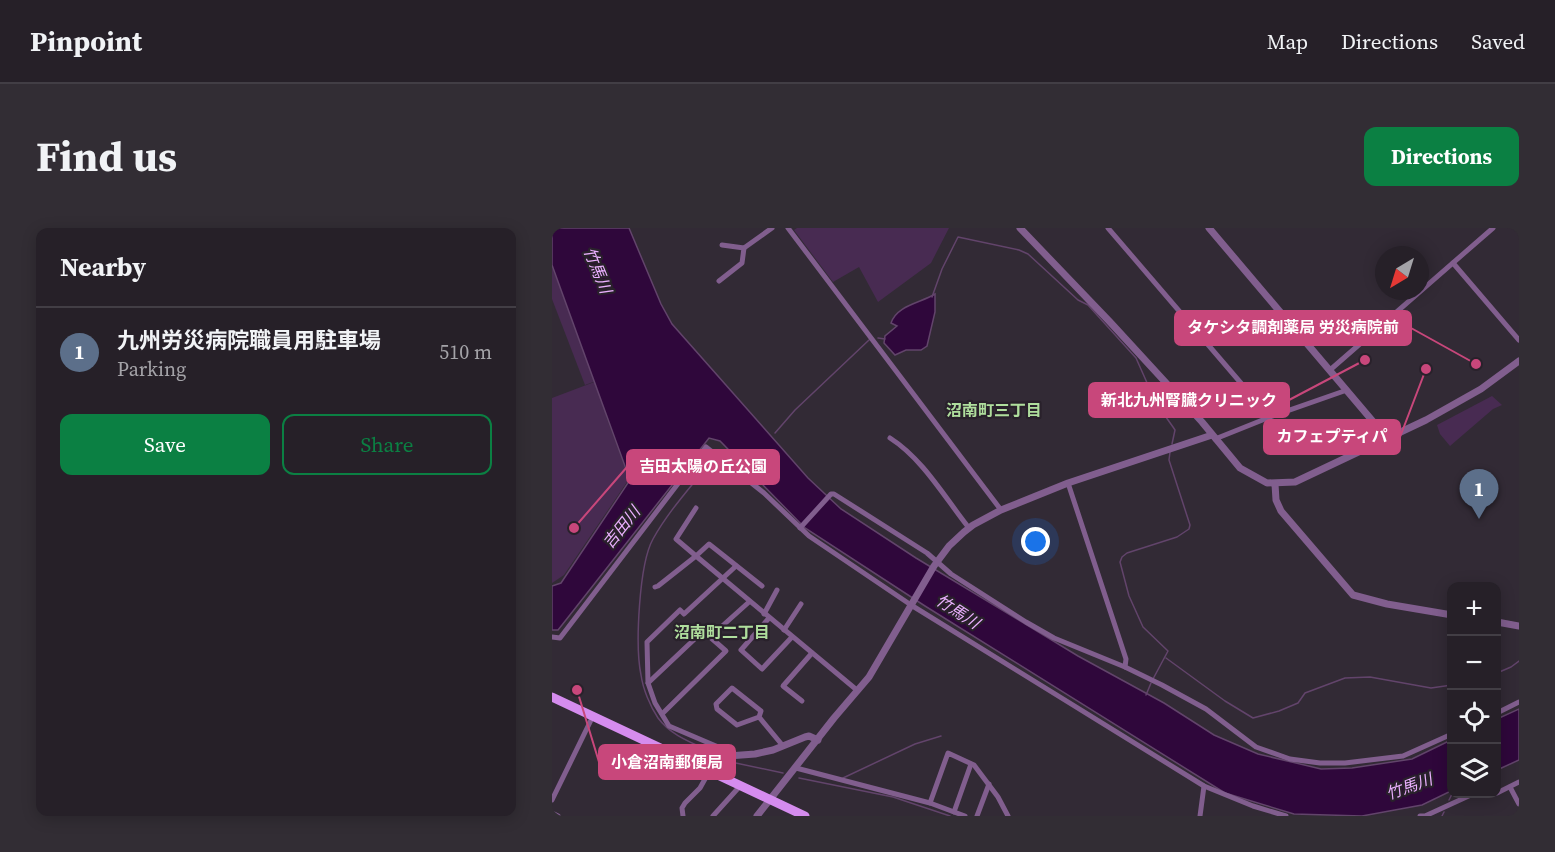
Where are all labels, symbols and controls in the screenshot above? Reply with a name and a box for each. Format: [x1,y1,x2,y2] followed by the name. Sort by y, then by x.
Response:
[30,22,142,60] text: Pinpoint
[1267,27,1308,56] text: Map
[1341,27,1438,56] text: Directions
[1471,27,1525,56] text: Saved
[36,127,177,185] text: Find us
[1364,127,1519,186] button: Directions
[579,244,618,298] water label: 竹馬川
[1375,246,1429,300] north arrow
[60,249,146,285] text: Nearby
[1175,311,1411,345] callout: タケシタ調剤薬局 労災病院前
[1187,316,1399,338] text: タケシタ調剤薬局 労災病院前
[117,325,381,355] text: 九州労災病院職員用駐車場
[74,338,85,366] text: 1
[439,338,492,366] text: 510 m
[117,355,186,383] text: Parking
[1089,383,1289,417] callout: 新北九州腎臓クリニック
[1101,389,1277,411] text: 新北九州腎臓クリニック
[946,399,1042,421] district label: 沼南町三丁目
[60,414,270,475] button: Save
[282,414,492,475] button: Share
[1264,420,1400,454] callout: カフェプティパ
[1276,425,1388,447] text: カフェプティパ
[627,450,779,484] callout: 吉田太陽の丘公園
[639,455,767,477] text: 吉田太陽の丘公園
[1460,470,1498,519] pin: 1
[597,500,646,553] water label: 吉田川
[1021,527,1050,556] your location
[1447,582,1501,798] map controls
[1447,582,1501,636] button: +
[932,589,986,634] water label: 竹馬川
[674,621,770,643] district label: 沼南町二丁目
[1447,636,1501,690] button: −
[1447,690,1501,744] button: locate
[1447,744,1501,798] button: layers
[599,745,735,779] callout: 小倉沼南郵便局
[611,751,723,773] text: 小倉沼南郵便局
[1383,767,1437,805] water label: 竹馬川

